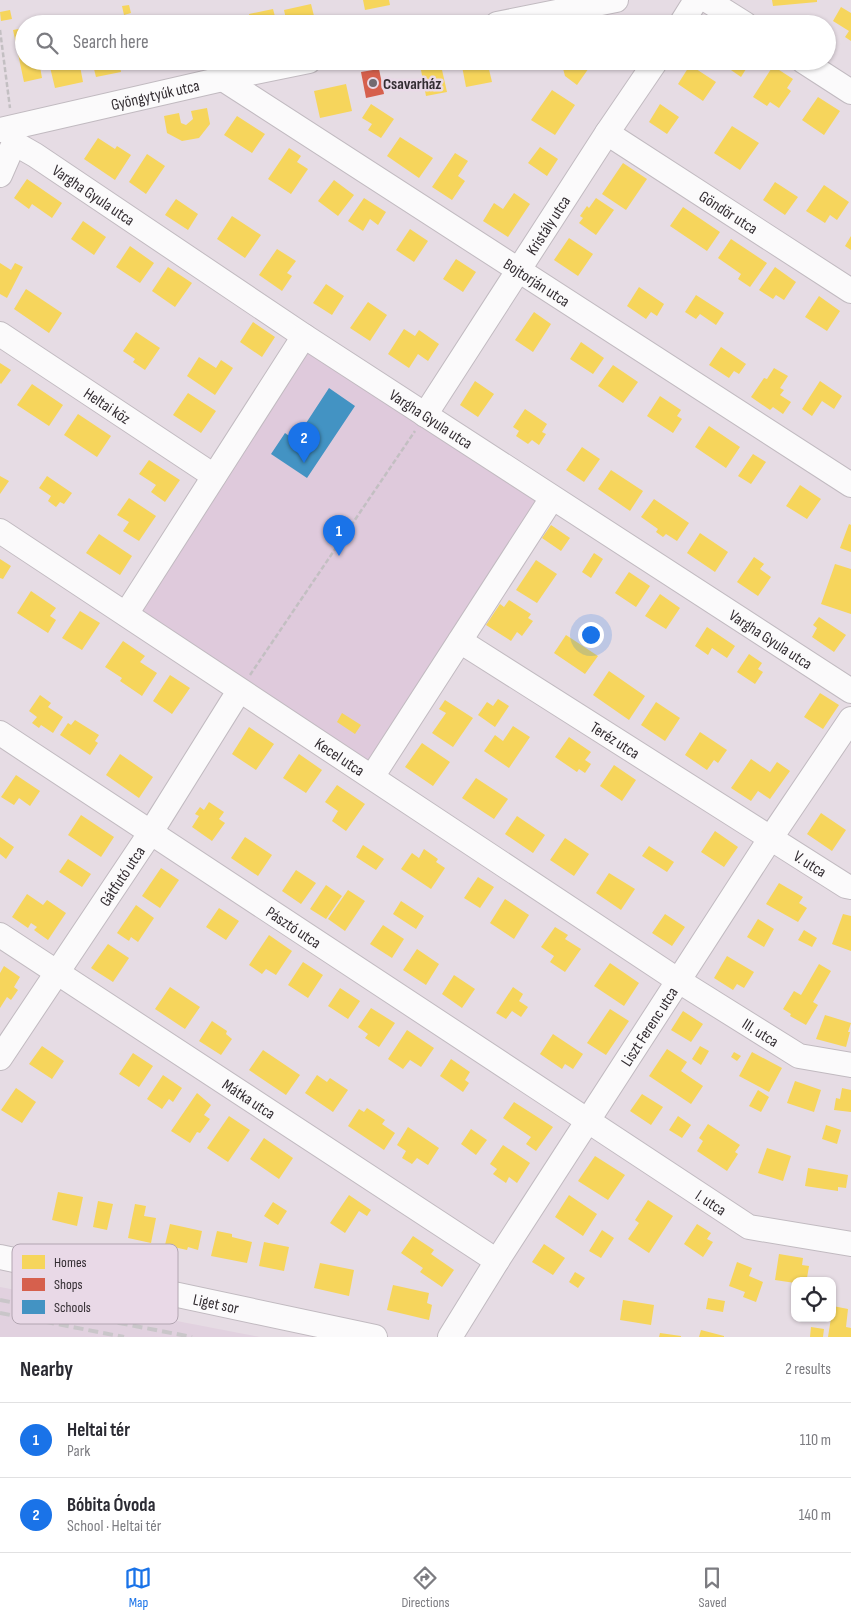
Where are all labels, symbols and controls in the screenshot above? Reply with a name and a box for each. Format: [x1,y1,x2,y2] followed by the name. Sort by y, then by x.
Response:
[15,15,836,70] search box
[33,29,61,57] icon: search
[73,31,149,54] text: Search here
[383,75,441,94] place label: Csavarház
[109,77,201,115] street label: Gyöngytyúk utca
[367,77,379,89] marker: Csavarház
[48,161,138,230] street label: Vargha Gyula utca
[695,187,761,239] street label: Göndör utca
[523,193,575,259] street label: Kristály utca
[500,255,573,312] street label: Bojtorján utca
[80,384,134,429] street label: Heltai köz
[385,386,475,454] street label: Vargha Gyula utca
[288,422,320,463] pin: 2
[323,515,355,556] pin: 1
[725,606,815,674] street label: Vargha Gyula utca
[578,622,604,648] your location
[586,718,643,764] street label: Teréz utca
[311,734,368,781] street label: Kecel utca
[96,843,150,910] street label: Gátfutó utca
[790,847,830,882] street label: V. utca
[262,903,324,953] street label: Pásztó utca
[618,984,683,1070] street label: Liszt Ferenc utca
[738,1015,782,1052] street label: III. utca
[218,1076,278,1124] street label: Mátka utca
[692,1186,729,1220] street label: I. utca
[12,1244,178,1324] legend
[54,1254,87,1271] text: Homes
[54,1276,83,1293] text: Shops
[791,1277,836,1322] map controls
[791,1277,836,1322] button: locate
[191,1290,241,1319] street label: Liget sor
[54,1299,91,1316] text: Schools
[20,1357,73,1382] text: Nearby
[785,1360,831,1379] text: 2 results
[67,1419,130,1442] text: Heltai tér
[33,1431,39,1450] text: 1
[800,1431,831,1450] text: 110 m
[67,1442,90,1461] text: Park
[67,1494,155,1517] text: Bóbita Óvoda
[32,1506,40,1525] text: 2
[799,1506,831,1525] text: 140 m
[67,1517,161,1536] text: School · Heltai tér
[124,1564,152,1611] tab: Map
[401,1564,450,1611] tab: Directions
[698,1564,727,1611] tab: Saved

